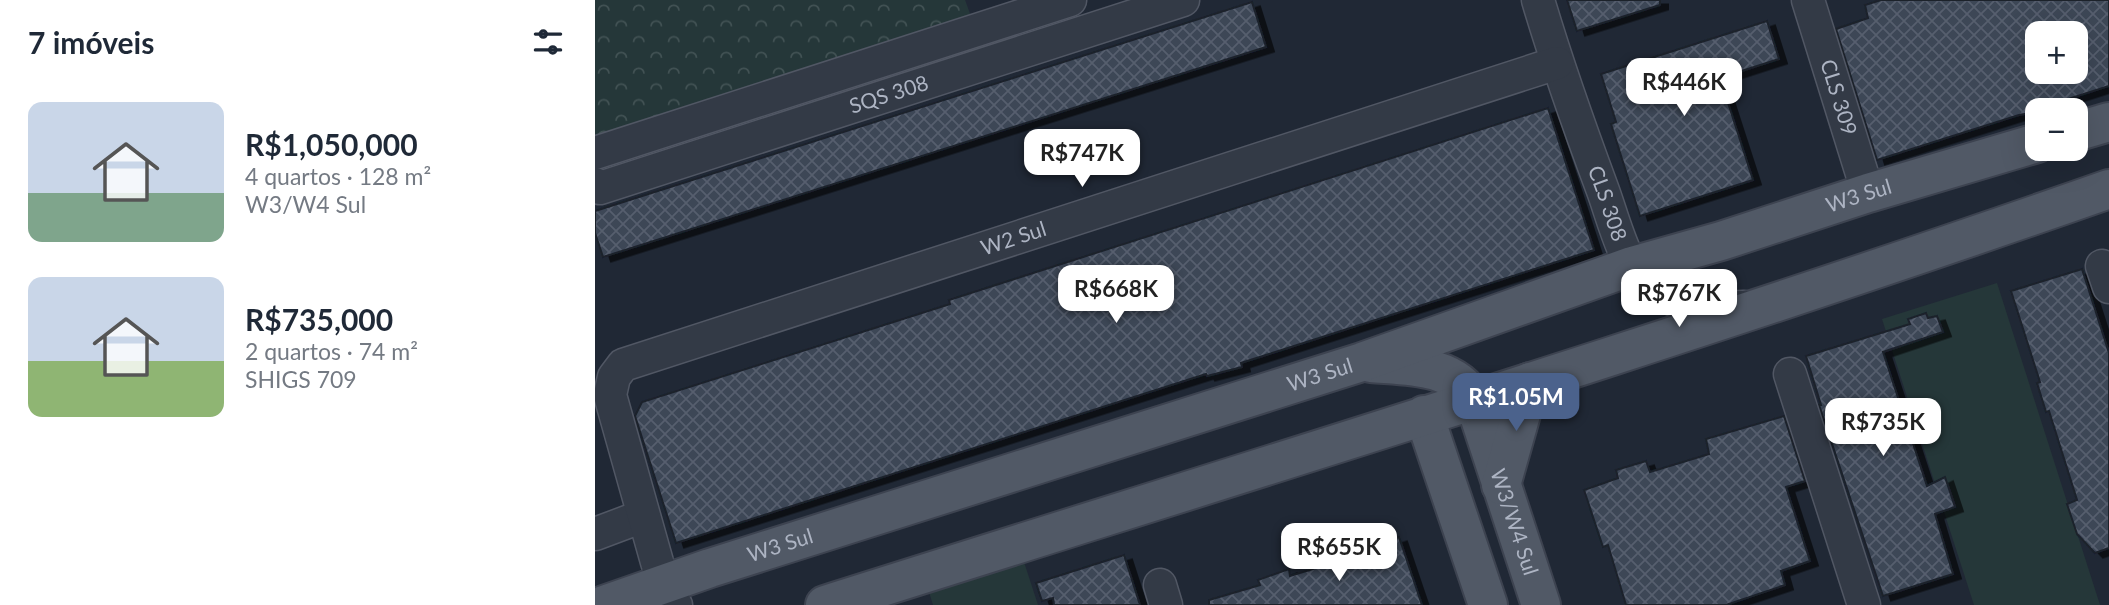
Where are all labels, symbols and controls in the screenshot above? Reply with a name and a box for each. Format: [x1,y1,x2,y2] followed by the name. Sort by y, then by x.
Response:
[2025,21,2088,161] map controls
[2025,21,2088,84] button: +
[529,23,567,61] icon: filters
[28,24,154,60] text: 7 imóveis
[1816,56,1863,138] street label: CLS 309
[1627,58,1741,118] pin: R$446K
[1642,67,1726,95] text: R$446K
[846,69,931,118] street label: SQS 308
[2025,98,2088,161] button: −
[245,126,418,162] text: R$1,050,000
[84,130,168,214] icon: home
[1025,130,1139,189] pin: R$747K
[1040,138,1124,166] text: R$747K
[245,162,431,190] text: 4 quartos · 128 m²
[1584,162,1633,244] street label: CLS 308
[1823,173,1894,217] street label: W3 Sul
[245,190,366,218] text: W3/W4 Sul
[977,215,1049,260] street label: W2 Sul
[1059,266,1173,325] pin: R$668K
[1622,270,1736,329] pin: R$767K
[1074,274,1158,302] text: R$668K
[1637,278,1721,306] text: R$767K
[245,301,393,337] text: R$735,000
[84,305,168,389] icon: home
[245,337,418,365] text: 2 quartos · 74 m²
[1284,352,1355,396] street label: W3 Sul
[245,365,357,393] text: SHIGS 709
[1451,374,1581,433] pin: R$1.05M
[1468,382,1564,410] text: R$1.05M
[1826,398,1940,458] pin: R$735K
[1841,407,1925,435] text: R$735K
[1486,465,1544,578] street label: W3/W4 Sul
[744,522,816,566] street label: W3 Sul
[1282,524,1396,583] pin: R$655K
[1297,532,1381,560] text: R$655K

